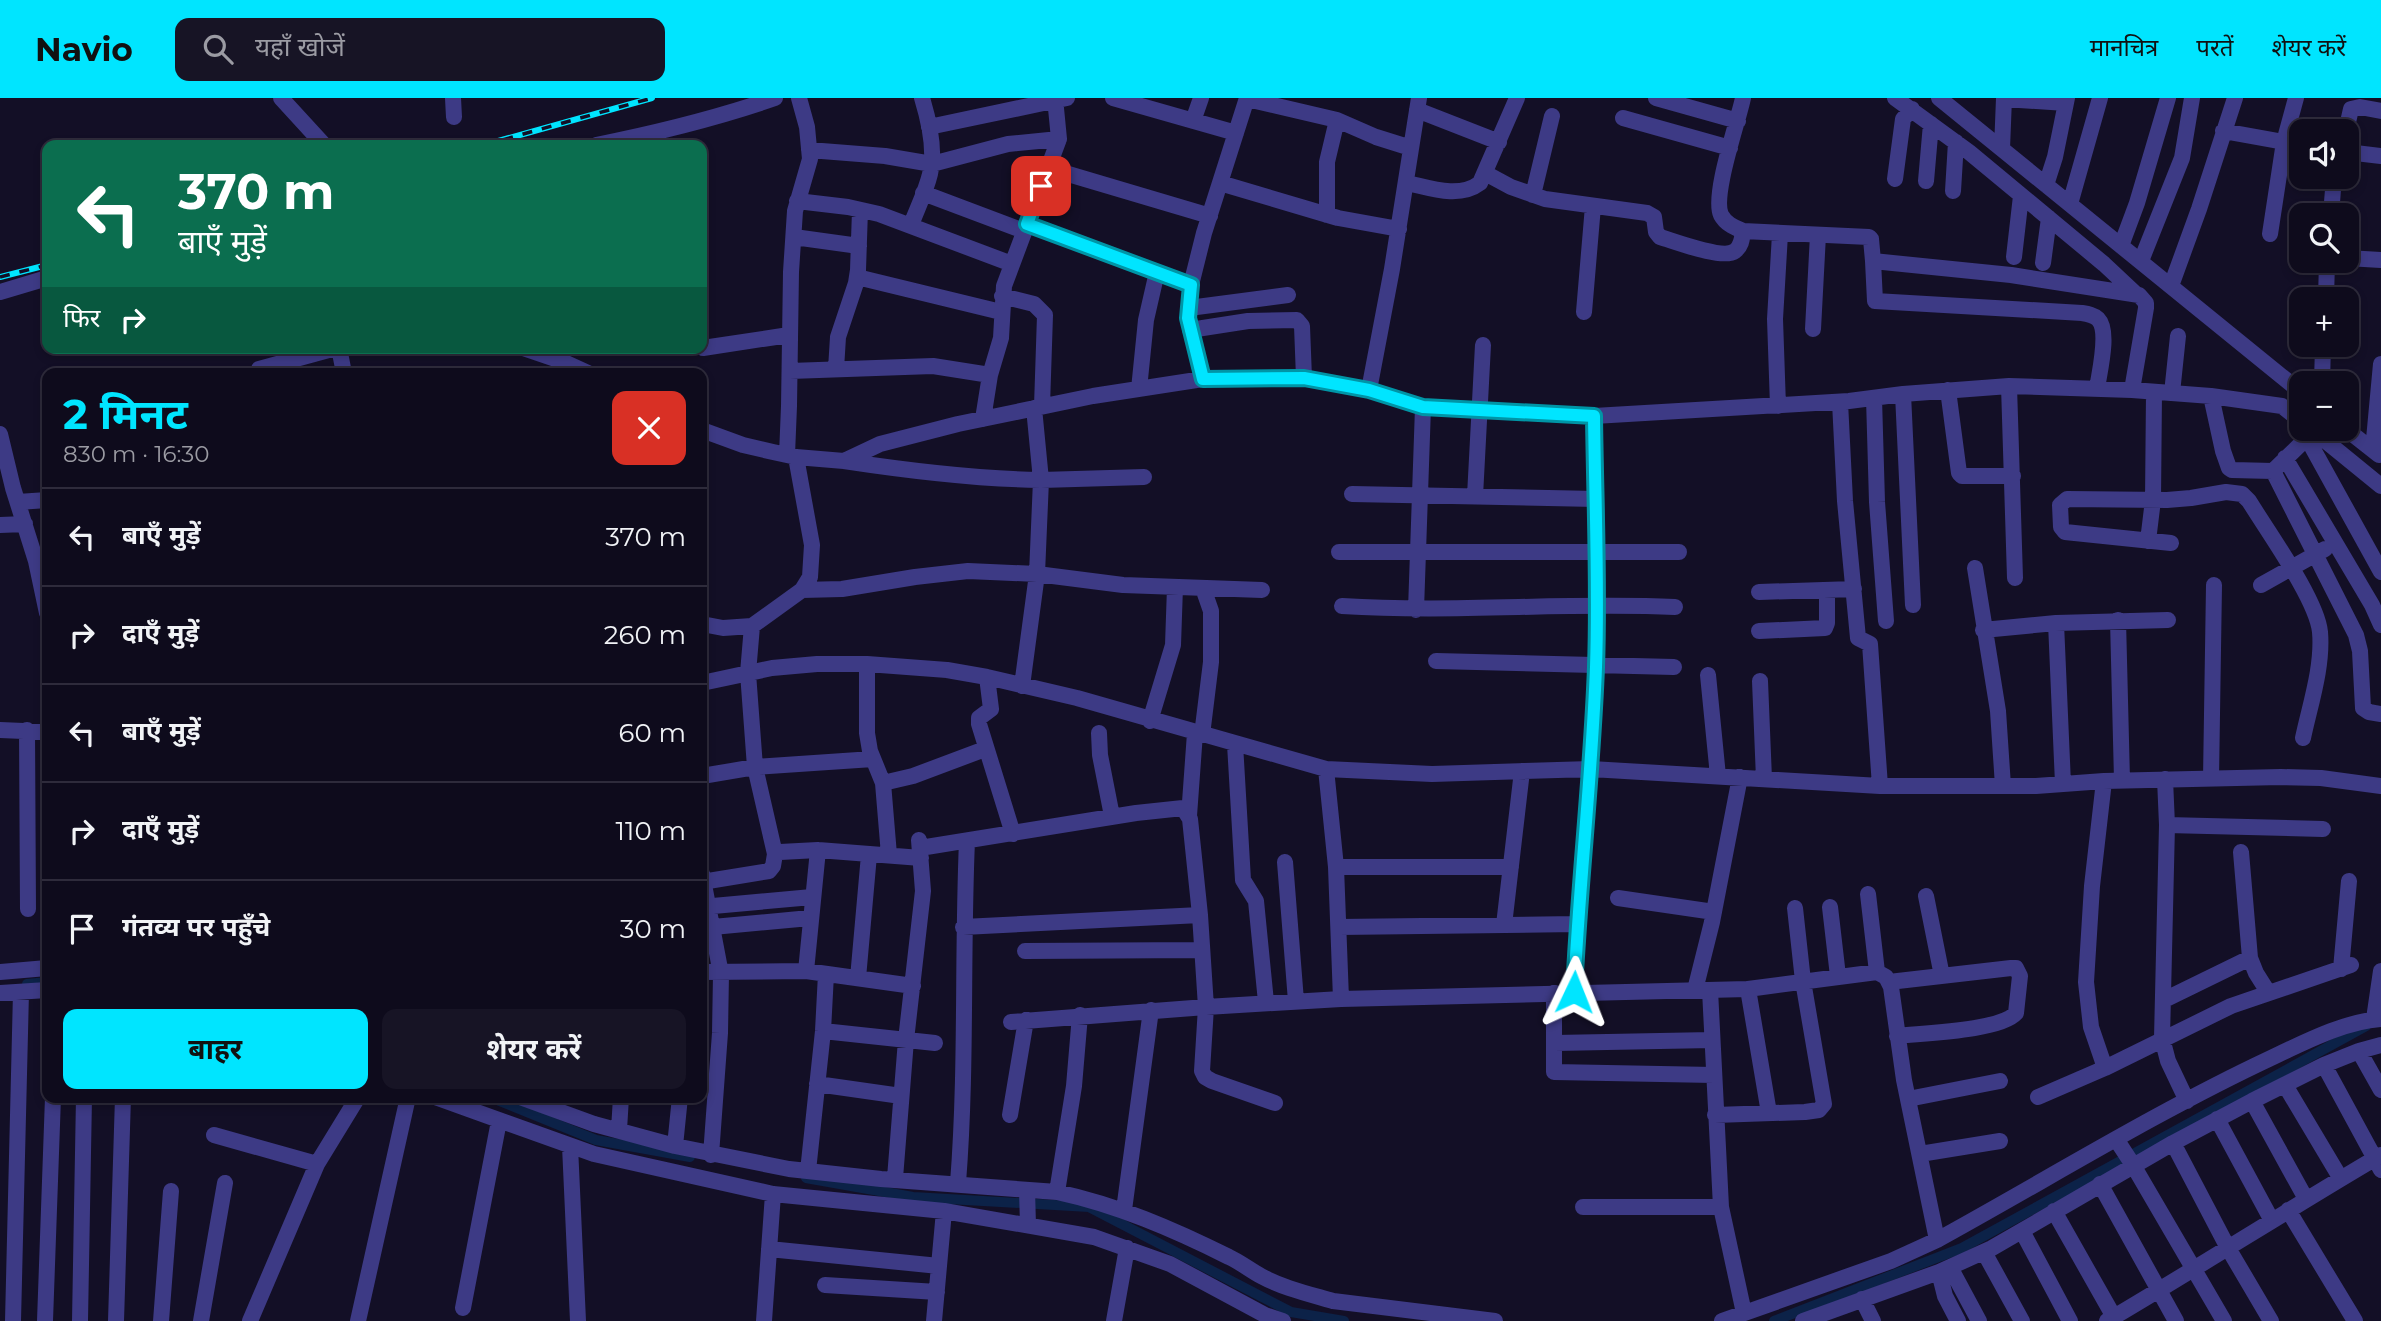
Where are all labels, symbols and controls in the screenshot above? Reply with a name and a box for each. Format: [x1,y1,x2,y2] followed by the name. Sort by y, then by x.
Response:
[175,18,665,81] search box
[35,29,133,69] text: Navio
[199,30,237,68] icon: search
[255,31,345,63] text: यहाँ खोजें
[2090,33,2158,62] text: मानचित्र
[2196,33,2233,62] text: परतें
[2271,33,2346,62] text: शेयर करें
[2289,119,2359,441] map controls
[2289,119,2359,189] button: sound
[1011,156,1071,216] pin
[178,162,335,221] text: 370 m
[1022,167,1060,205] icon: arrive
[63,168,154,259] icon: left
[2289,203,2359,273] button: search
[178,222,267,261] text: बाएँ मुड़ें
[2289,287,2359,357] button: +
[114,301,152,339] icon: right
[63,302,100,334] text: फिर
[2289,371,2359,441] button: −
[63,388,188,440] text: 2 मिनट
[612,391,686,465] button: close
[63,440,210,468] text: 830 m · 16:30
[63,518,101,556] icon: left
[122,519,201,551] text: बाएँ मुड़ें
[605,521,686,553] text: 370 m
[63,616,101,654] icon: right
[122,617,199,649] text: दाएँ मुड़ें
[604,619,686,651] text: 260 m
[63,714,101,752] icon: left
[122,715,201,747] text: बाएँ मुड़ें
[619,717,686,749] text: 60 m
[63,812,101,850] icon: right
[122,813,199,845] text: दाएँ मुड़ें
[616,815,686,847] text: 110 m
[63,910,101,948] icon: arrive
[122,911,270,943] text: गंतव्य पर पहुँचे
[620,913,686,945] text: 30 m
[1537,955,1611,1029] position arrow
[63,1009,368,1089] button: बाहर
[382,1009,686,1089] button: शेयर करें

